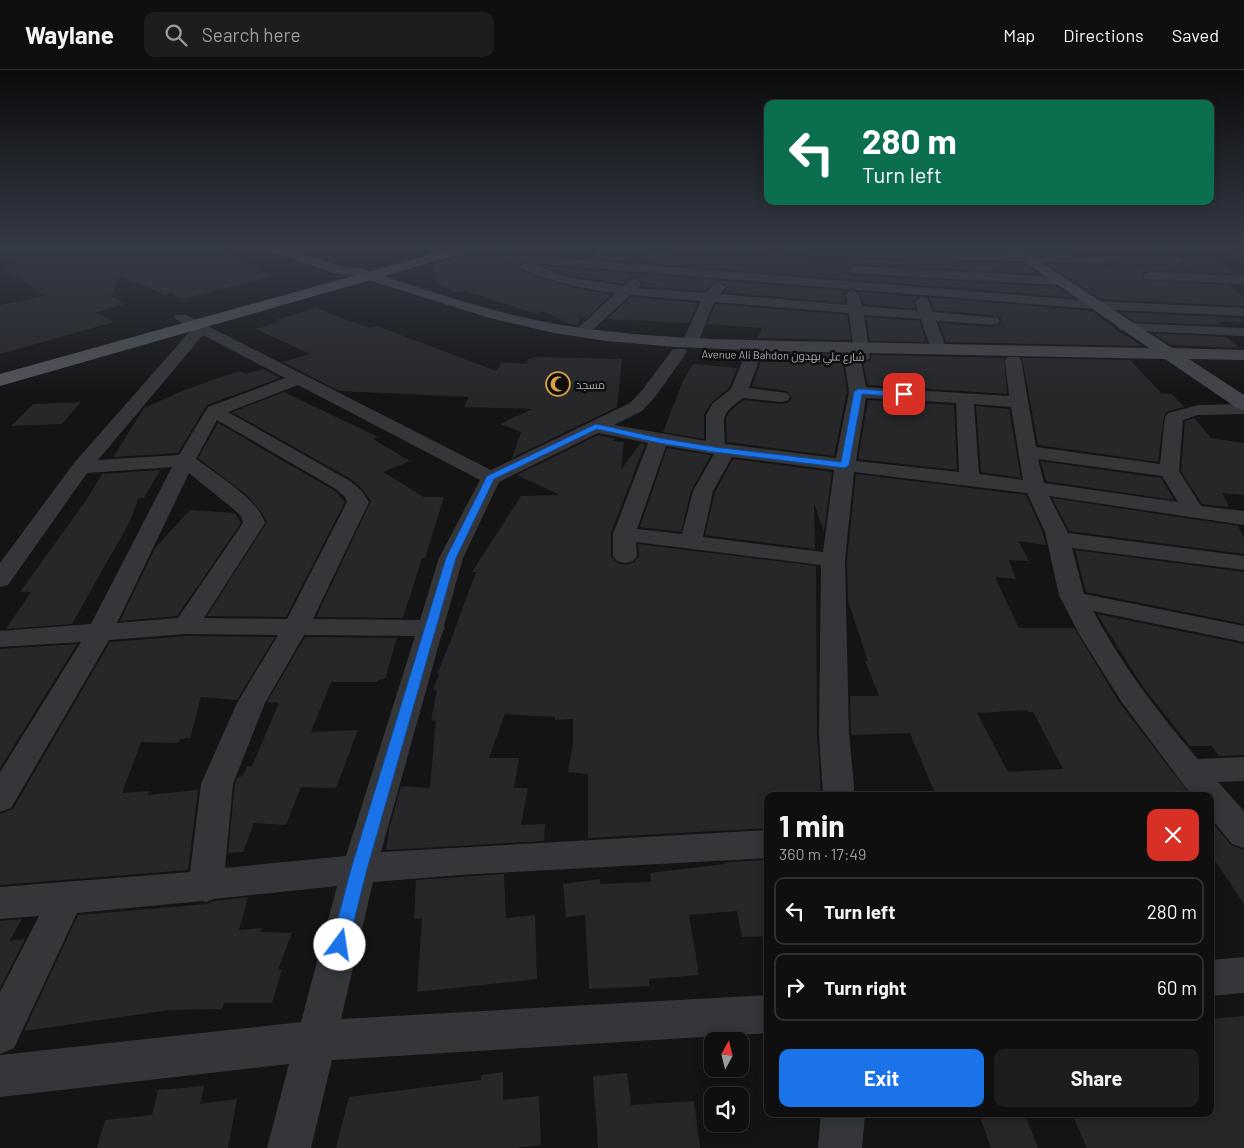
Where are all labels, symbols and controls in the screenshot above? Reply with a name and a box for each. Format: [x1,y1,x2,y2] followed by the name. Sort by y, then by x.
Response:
[144,12,494,57] search box
[25,20,114,49] text: Waylane
[162,21,190,49] icon: search
[202,23,301,46] text: Search here
[1003,24,1035,46] text: Map
[1063,24,1144,46] text: Directions
[1172,24,1219,46] text: Saved
[862,119,957,161] text: 280 m
[779,120,844,185] icon: left
[862,161,942,187] text: Turn left
[701,347,865,366] street label: Avenue Ali Bahdon شارع علي بهدون
[545,371,571,397] mosque icon: مسجد
[883,373,925,415] pin
[576,378,605,391] place label: مسجد
[890,380,918,408] icon: arrive
[779,807,845,843] text: 1 min
[1147,809,1199,861] button: close
[779,844,866,863] text: 360 m · 17:49
[781,897,809,925] icon: left
[824,900,895,923] text: Turn left
[1147,900,1197,923] text: 280 m
[313,918,365,970] position arrow
[781,973,809,1001] icon: right
[824,976,906,999] text: Turn right
[1157,976,1197,999] text: 60 m
[704,1032,749,1078] north arrow
[704,1032,749,1132] map controls
[779,1049,984,1107] button: Exit
[994,1049,1199,1107] button: Share
[704,1087,749,1132] button: sound

